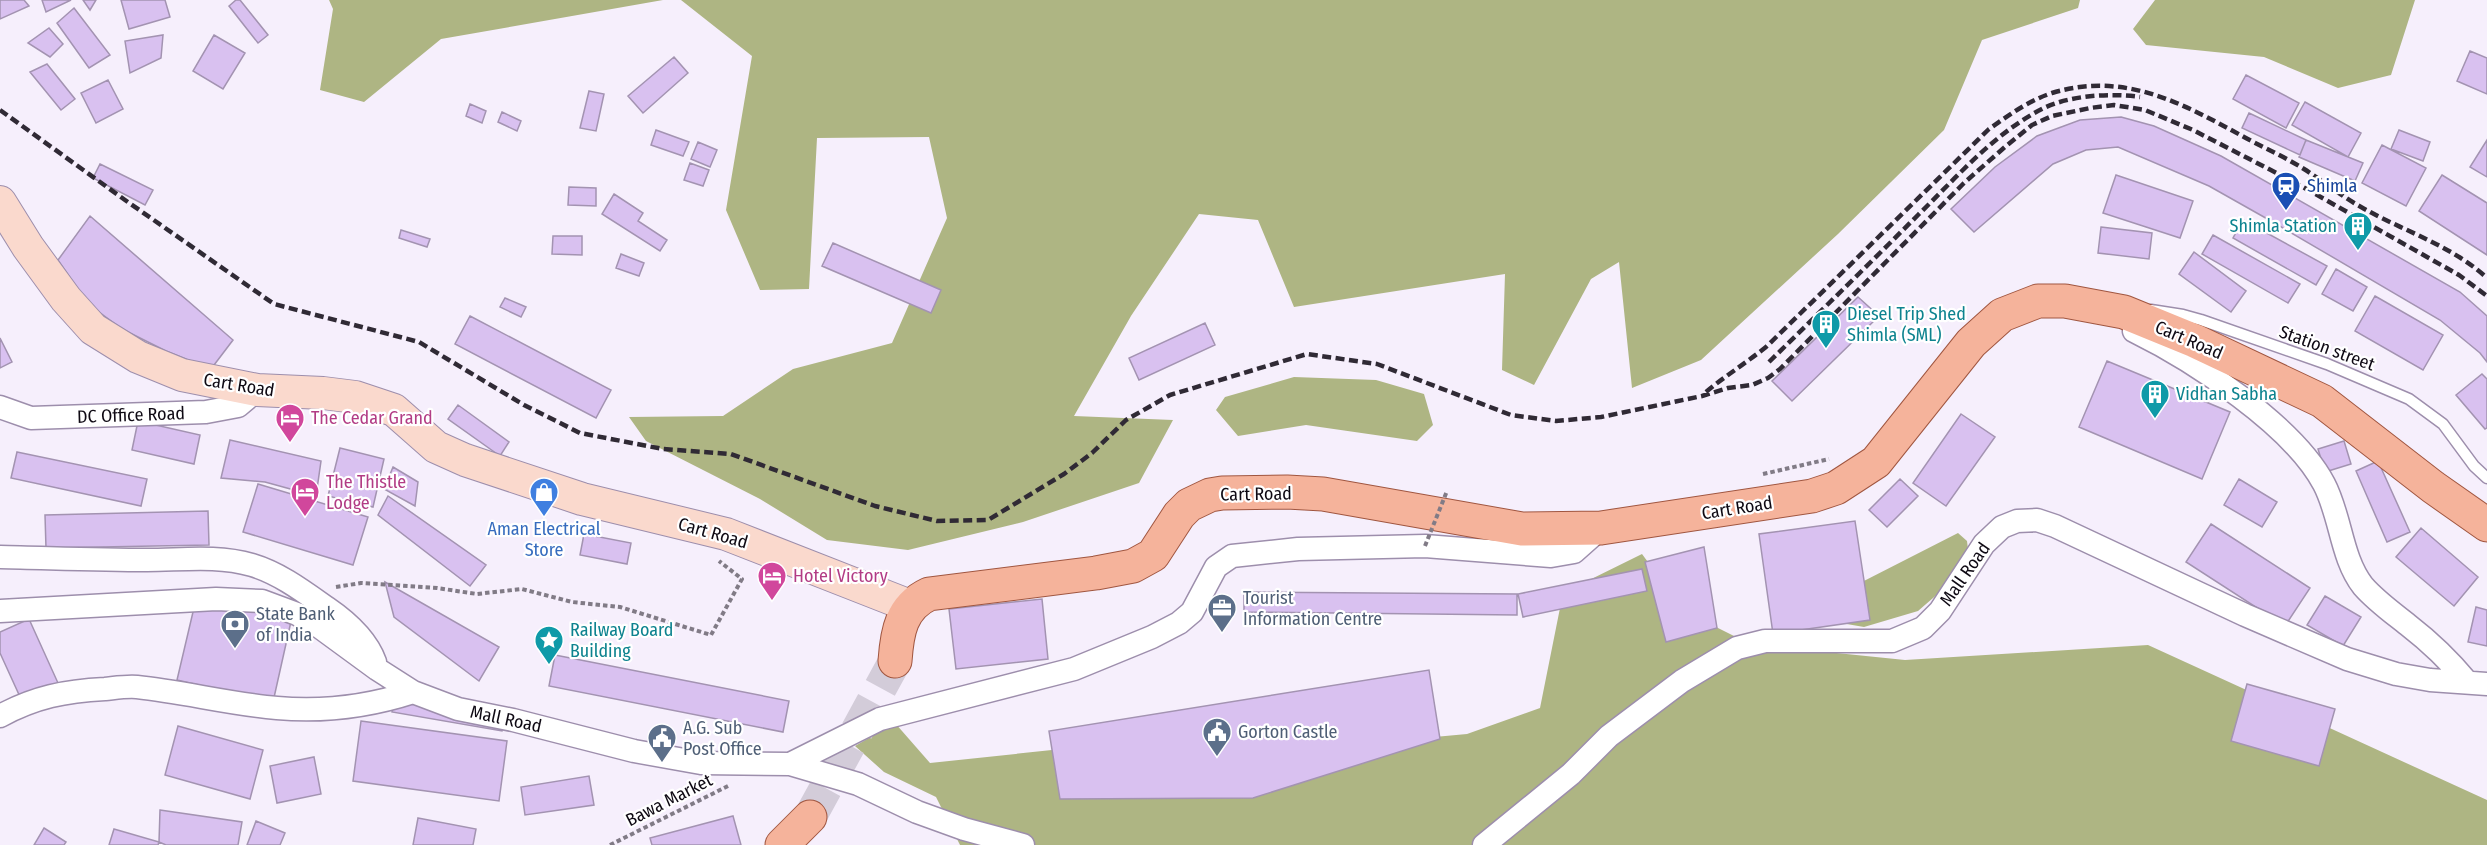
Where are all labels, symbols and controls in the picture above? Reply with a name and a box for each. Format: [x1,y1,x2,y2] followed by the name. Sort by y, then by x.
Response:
[2270,170,2302,212] station icon: Shimla
[2307,175,2357,197] place label: Shimla
[2342,210,2374,252] building icon: Shimla Station
[2230,215,2337,237] place label: Shimla Station
[1847,303,1966,346] place label: Diesel Trip Shed Shimla (SML)
[1810,308,1842,350] building icon: Diesel Trip Shed Shimla (SML)
[2152,316,2226,364] street label: Cart Road
[2276,321,2378,375] street label: Station street
[202,369,276,401] street label: Cart Road
[2139,378,2171,420] building icon: Vidhan Sabha
[2176,383,2277,405] place label: Vidhan Sabha
[77,402,185,428] street label: DC Office Road
[274,402,306,444] hotel icon: The Cedar Grand
[311,407,433,429] place label: The Cedar Grand
[326,471,406,514] place label: The Thistle Lodge
[289,476,321,518] hotel icon: The Thistle Lodge
[528,476,560,518] shop icon: Aman Electrical Store
[1220,482,1292,506] street label: Cart Road
[1700,492,1774,524] street label: Cart Road
[676,513,750,553] street label: Cart Road
[487,518,601,561] place label: Aman Electrical Store
[1935,538,1995,610] street label: Mall Road
[756,560,788,602] hotel icon: Hotel Victory
[793,565,888,587] place label: Hotel Victory
[1243,587,1382,630] place label: Tourist Information Centre
[1206,592,1238,634] office icon: Tourist Information Centre
[256,603,335,646] place label: State Bank of India
[219,608,251,650] bank icon: State Bank of India
[570,619,674,662] place label: Railway Board Building
[533,624,565,666] place icon: Railway Board Building
[468,701,544,737] street label: Mall Road
[1201,716,1233,758] public building icon: Gorton Castle
[683,717,762,760] place label: A.G. Sub Post Office
[1238,721,1338,743] place label: Gorton Castle
[646,722,678,764] public building icon: A.G. Sub Post Office
[622,769,716,831] street label: Bawa Market

